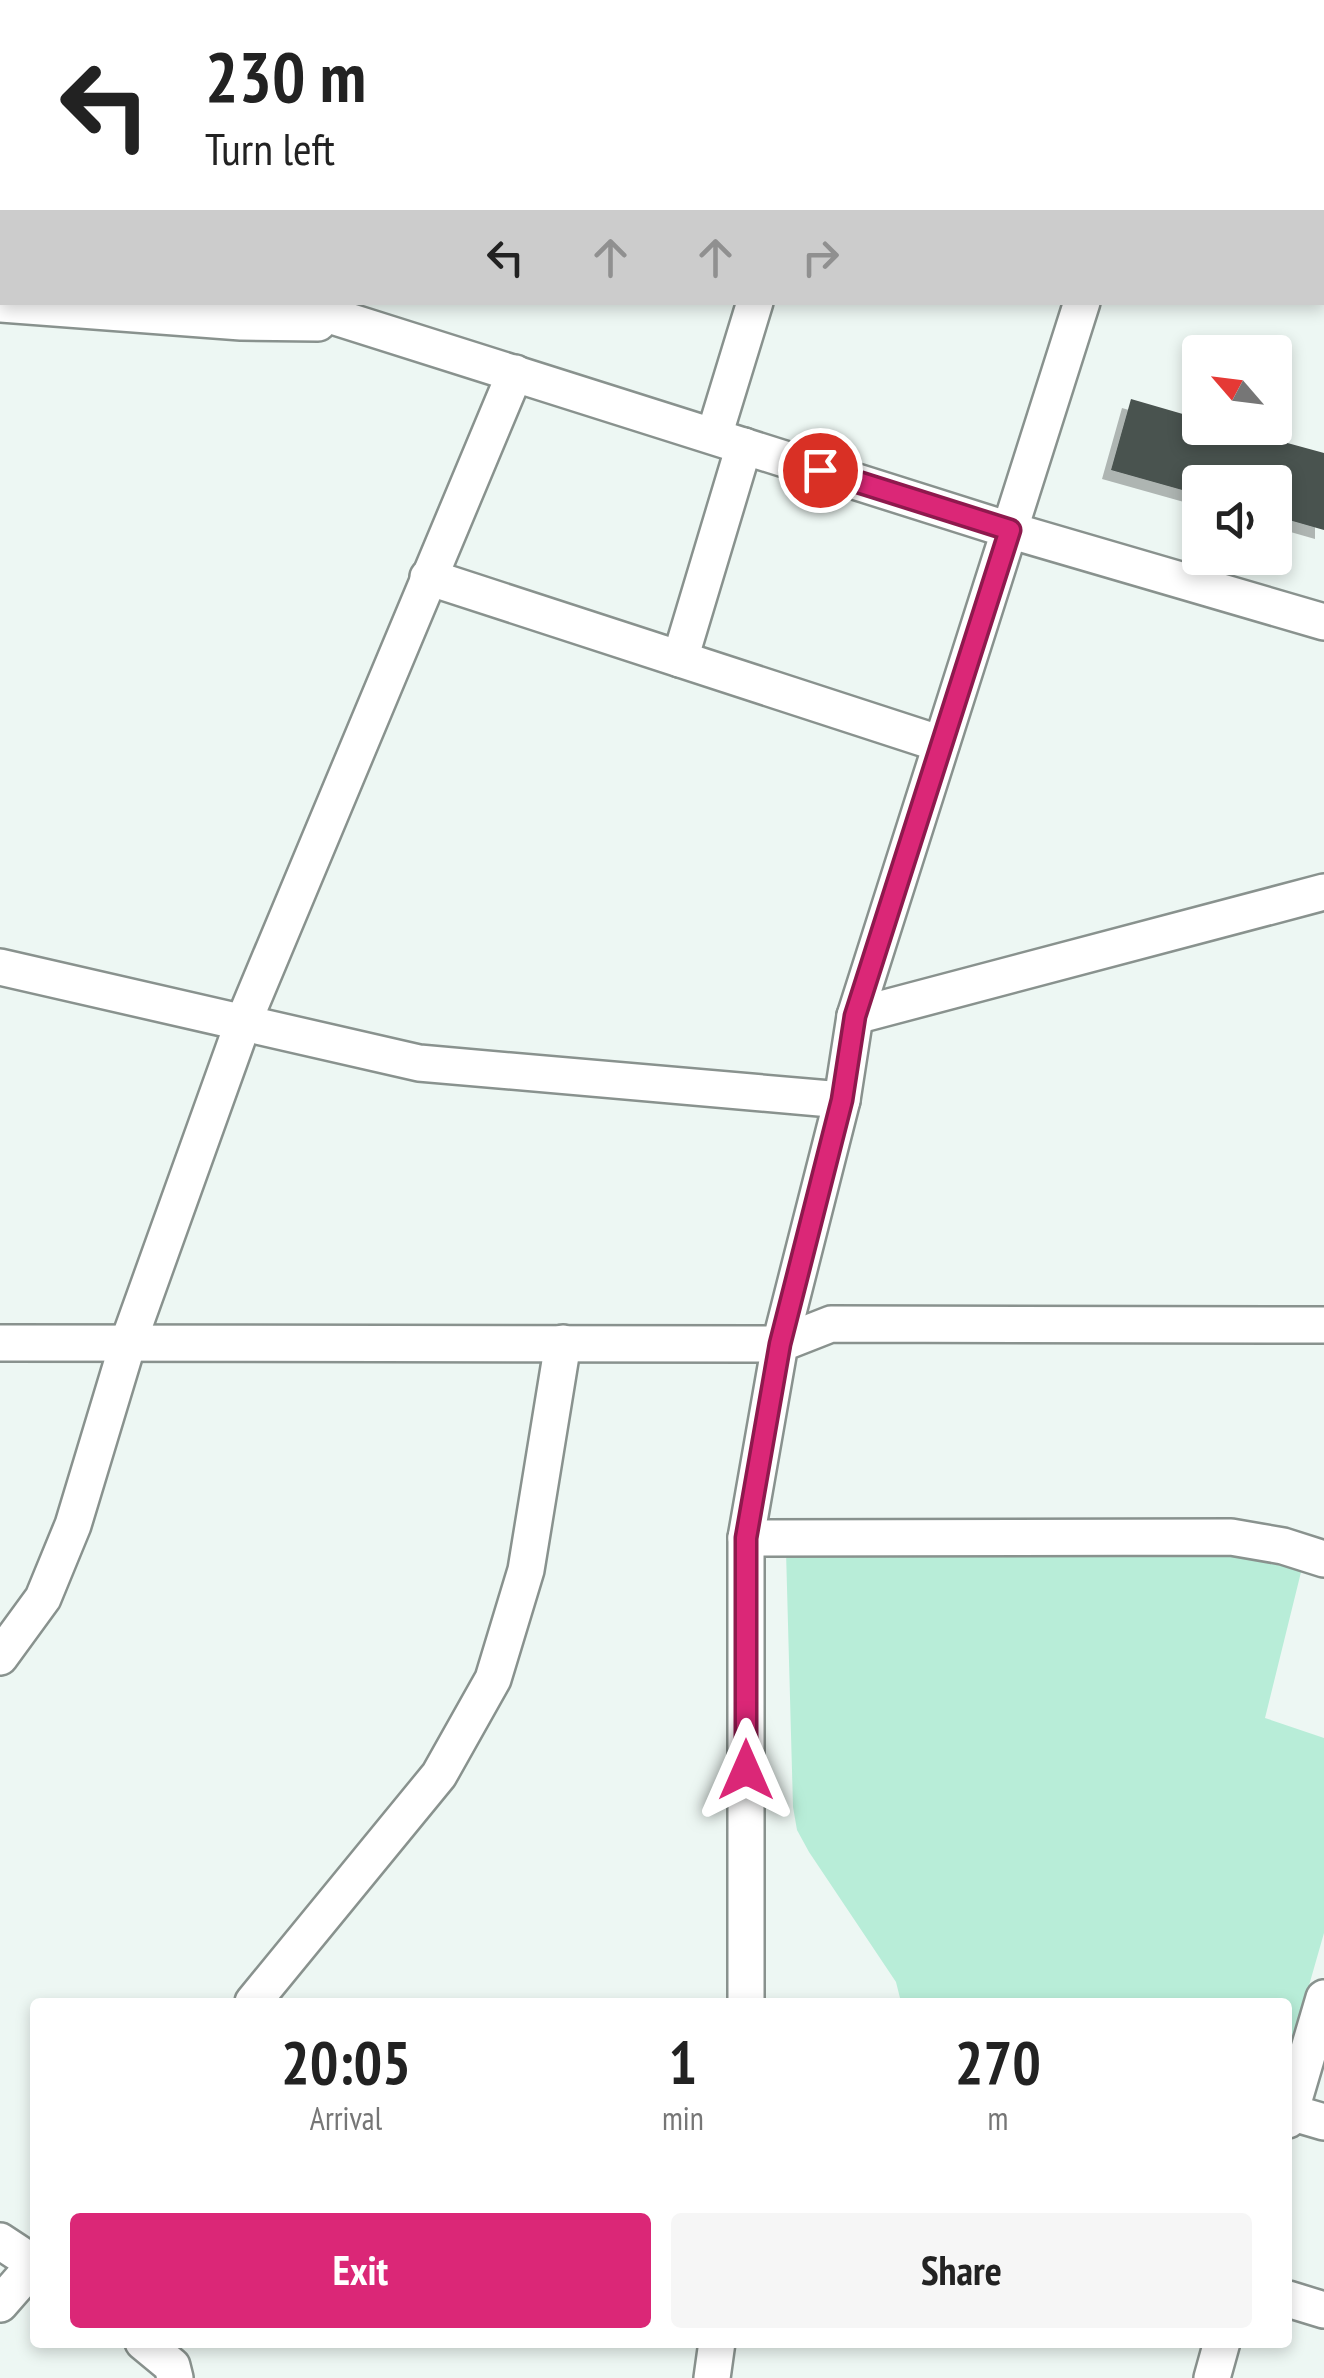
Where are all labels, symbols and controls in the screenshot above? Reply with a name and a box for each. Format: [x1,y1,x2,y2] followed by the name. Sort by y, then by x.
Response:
[205,31,366,121] text: 230 m
[40,40,170,170] icon: left
[205,119,335,177] text: Turn left
[478,230,533,285] icon: left
[583,230,638,285] icon: ahead
[688,230,743,285] icon: ahead
[793,230,848,285] icon: right
[1182,335,1292,445] north arrow
[1182,335,1292,575] map controls
[778,428,863,513] pin
[793,443,848,498] icon: arrive
[1182,465,1292,575] button: sound
[694,1718,798,1822] position arrow
[281,2023,411,2101] text: 20:05
[669,2023,697,2101] text: 1
[955,2023,1041,2101] text: 270
[310,2097,382,2139] text: Arrival
[662,2097,704,2139] text: min
[987,2097,1008,2139] text: m
[70,2213,651,2328] button: Exit
[671,2213,1252,2328] button: Share

